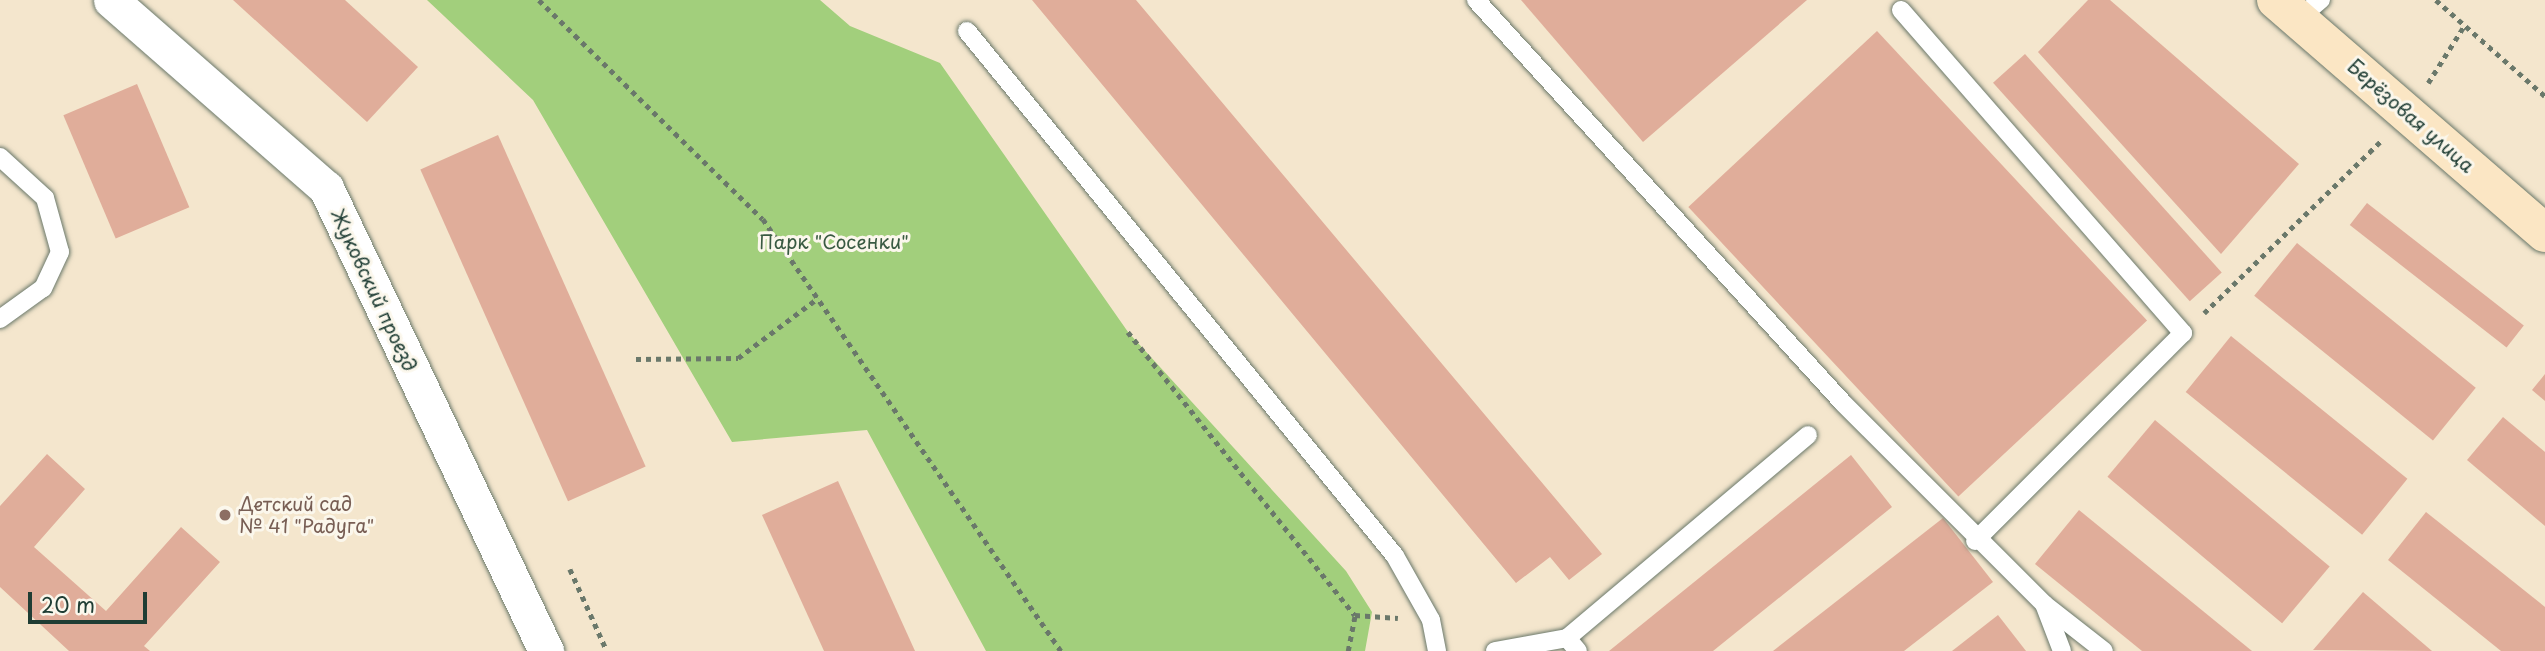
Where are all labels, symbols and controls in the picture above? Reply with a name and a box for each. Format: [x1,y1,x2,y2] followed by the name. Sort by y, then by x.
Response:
[2343,55,2479,177] street label: Берёзовая улица
[326,205,422,375] street label: Жуковский проезд
[759,231,909,253] park label: Парк "Сосенки"
[239,493,375,537] place label: Детский сад № 41 "Радуга"
[217,507,233,523] marker: Детский сад № 41 "Радуга"
[32,578,150,622] scale bar
[41,588,95,620] text: 20 m

